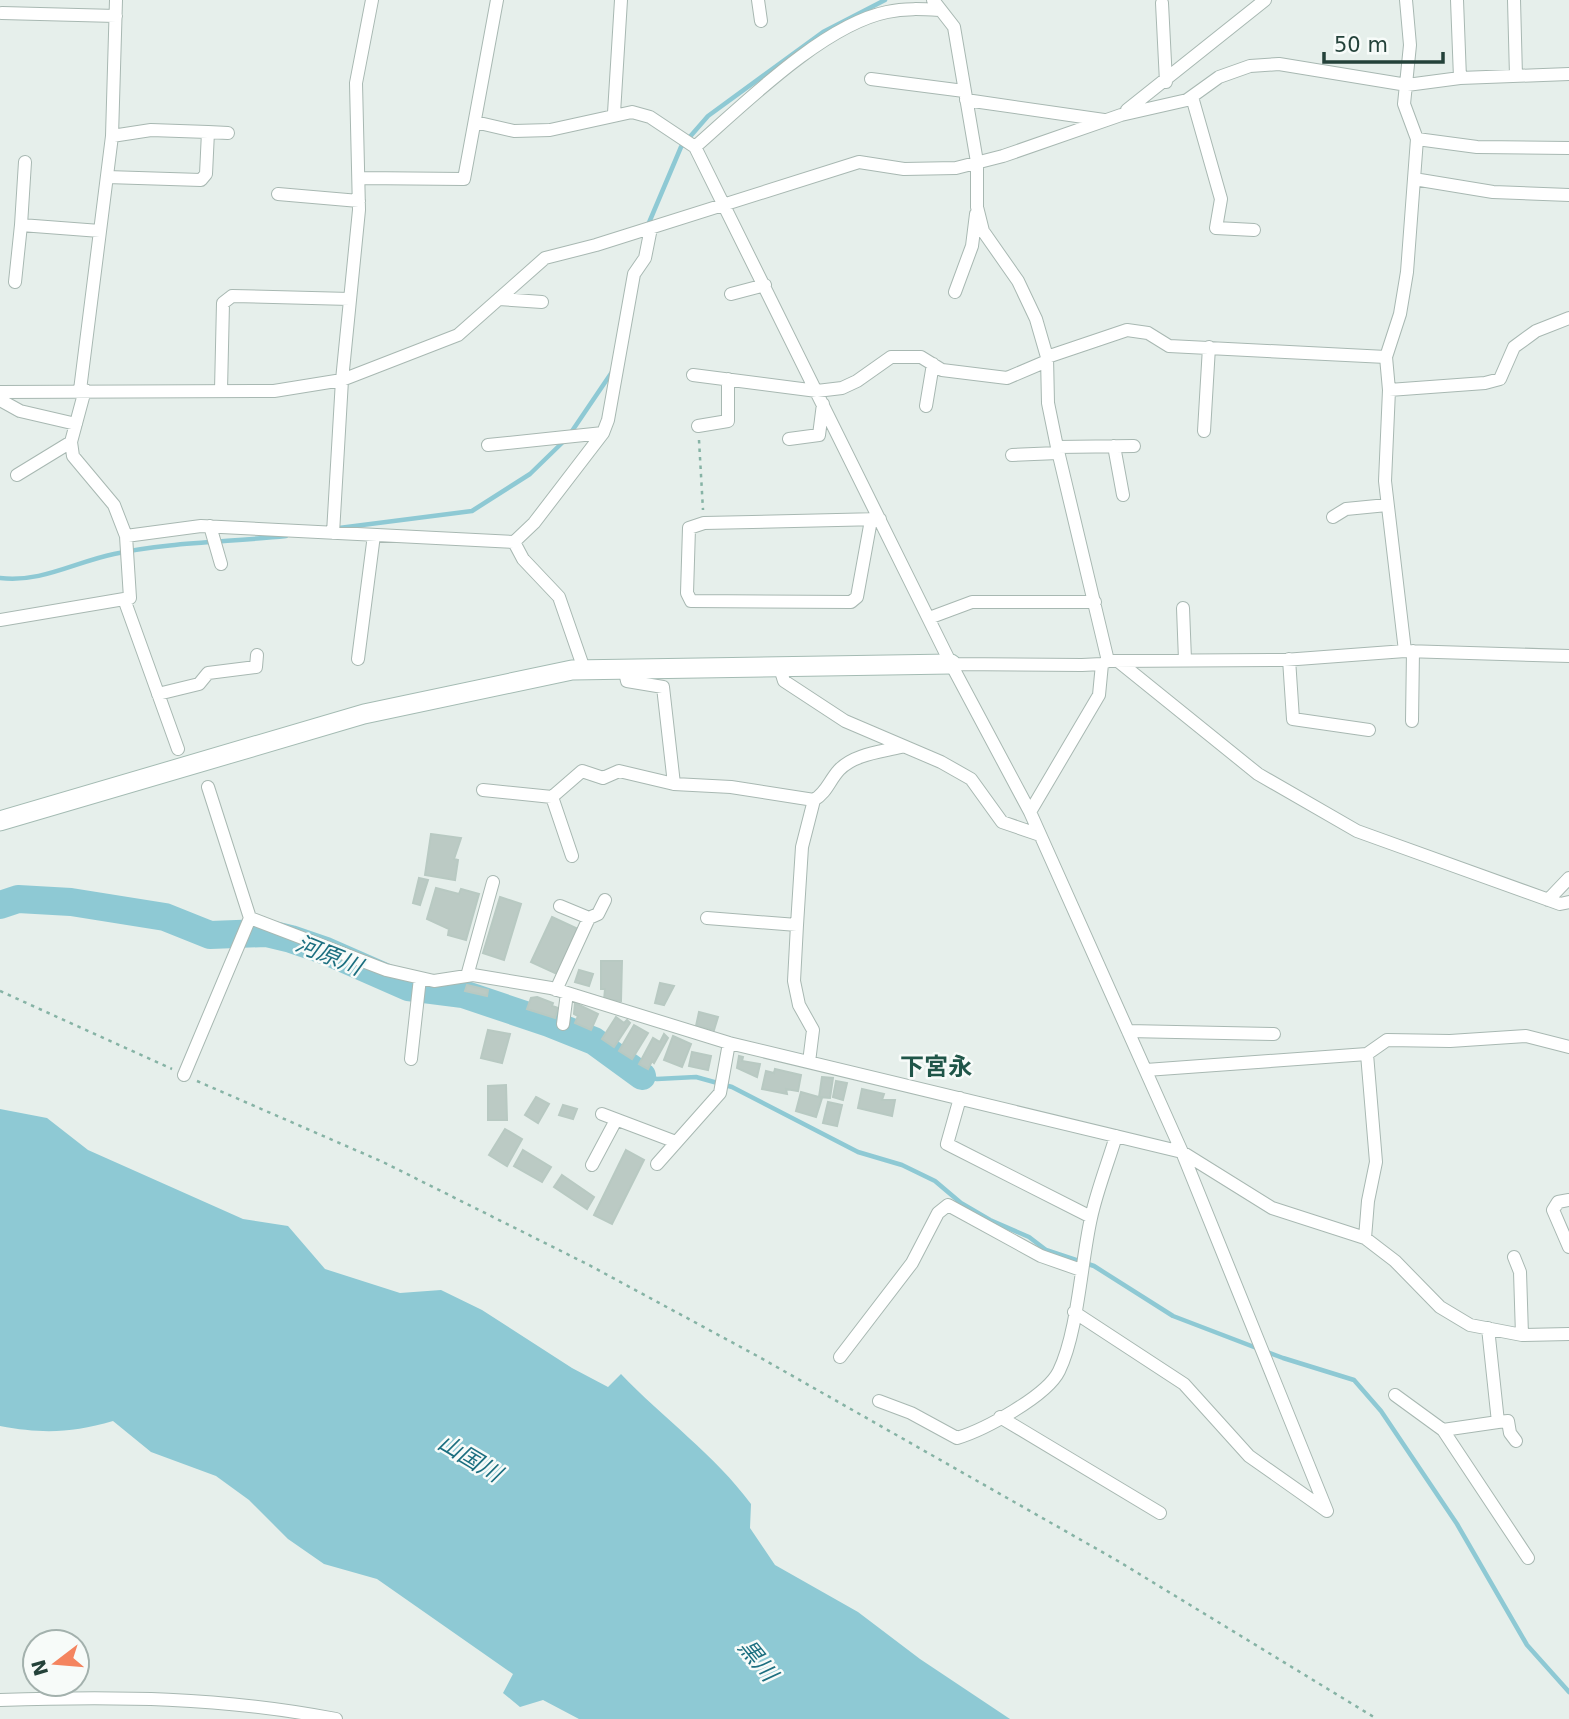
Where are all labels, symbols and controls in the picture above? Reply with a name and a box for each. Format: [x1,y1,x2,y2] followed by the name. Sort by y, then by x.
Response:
[1324,21,1443,65] scale bar
[1334,33,1388,57] text: 50 m
[292,930,369,981] water label: 河原川
[900,1053,972,1081] district label: 下宮永
[434,1429,509,1488] water label: 山国川
[21,1628,91,1698] north arrow
[733,1634,784,1688] water label: 黒川
[27,1657,52,1678] text: N

